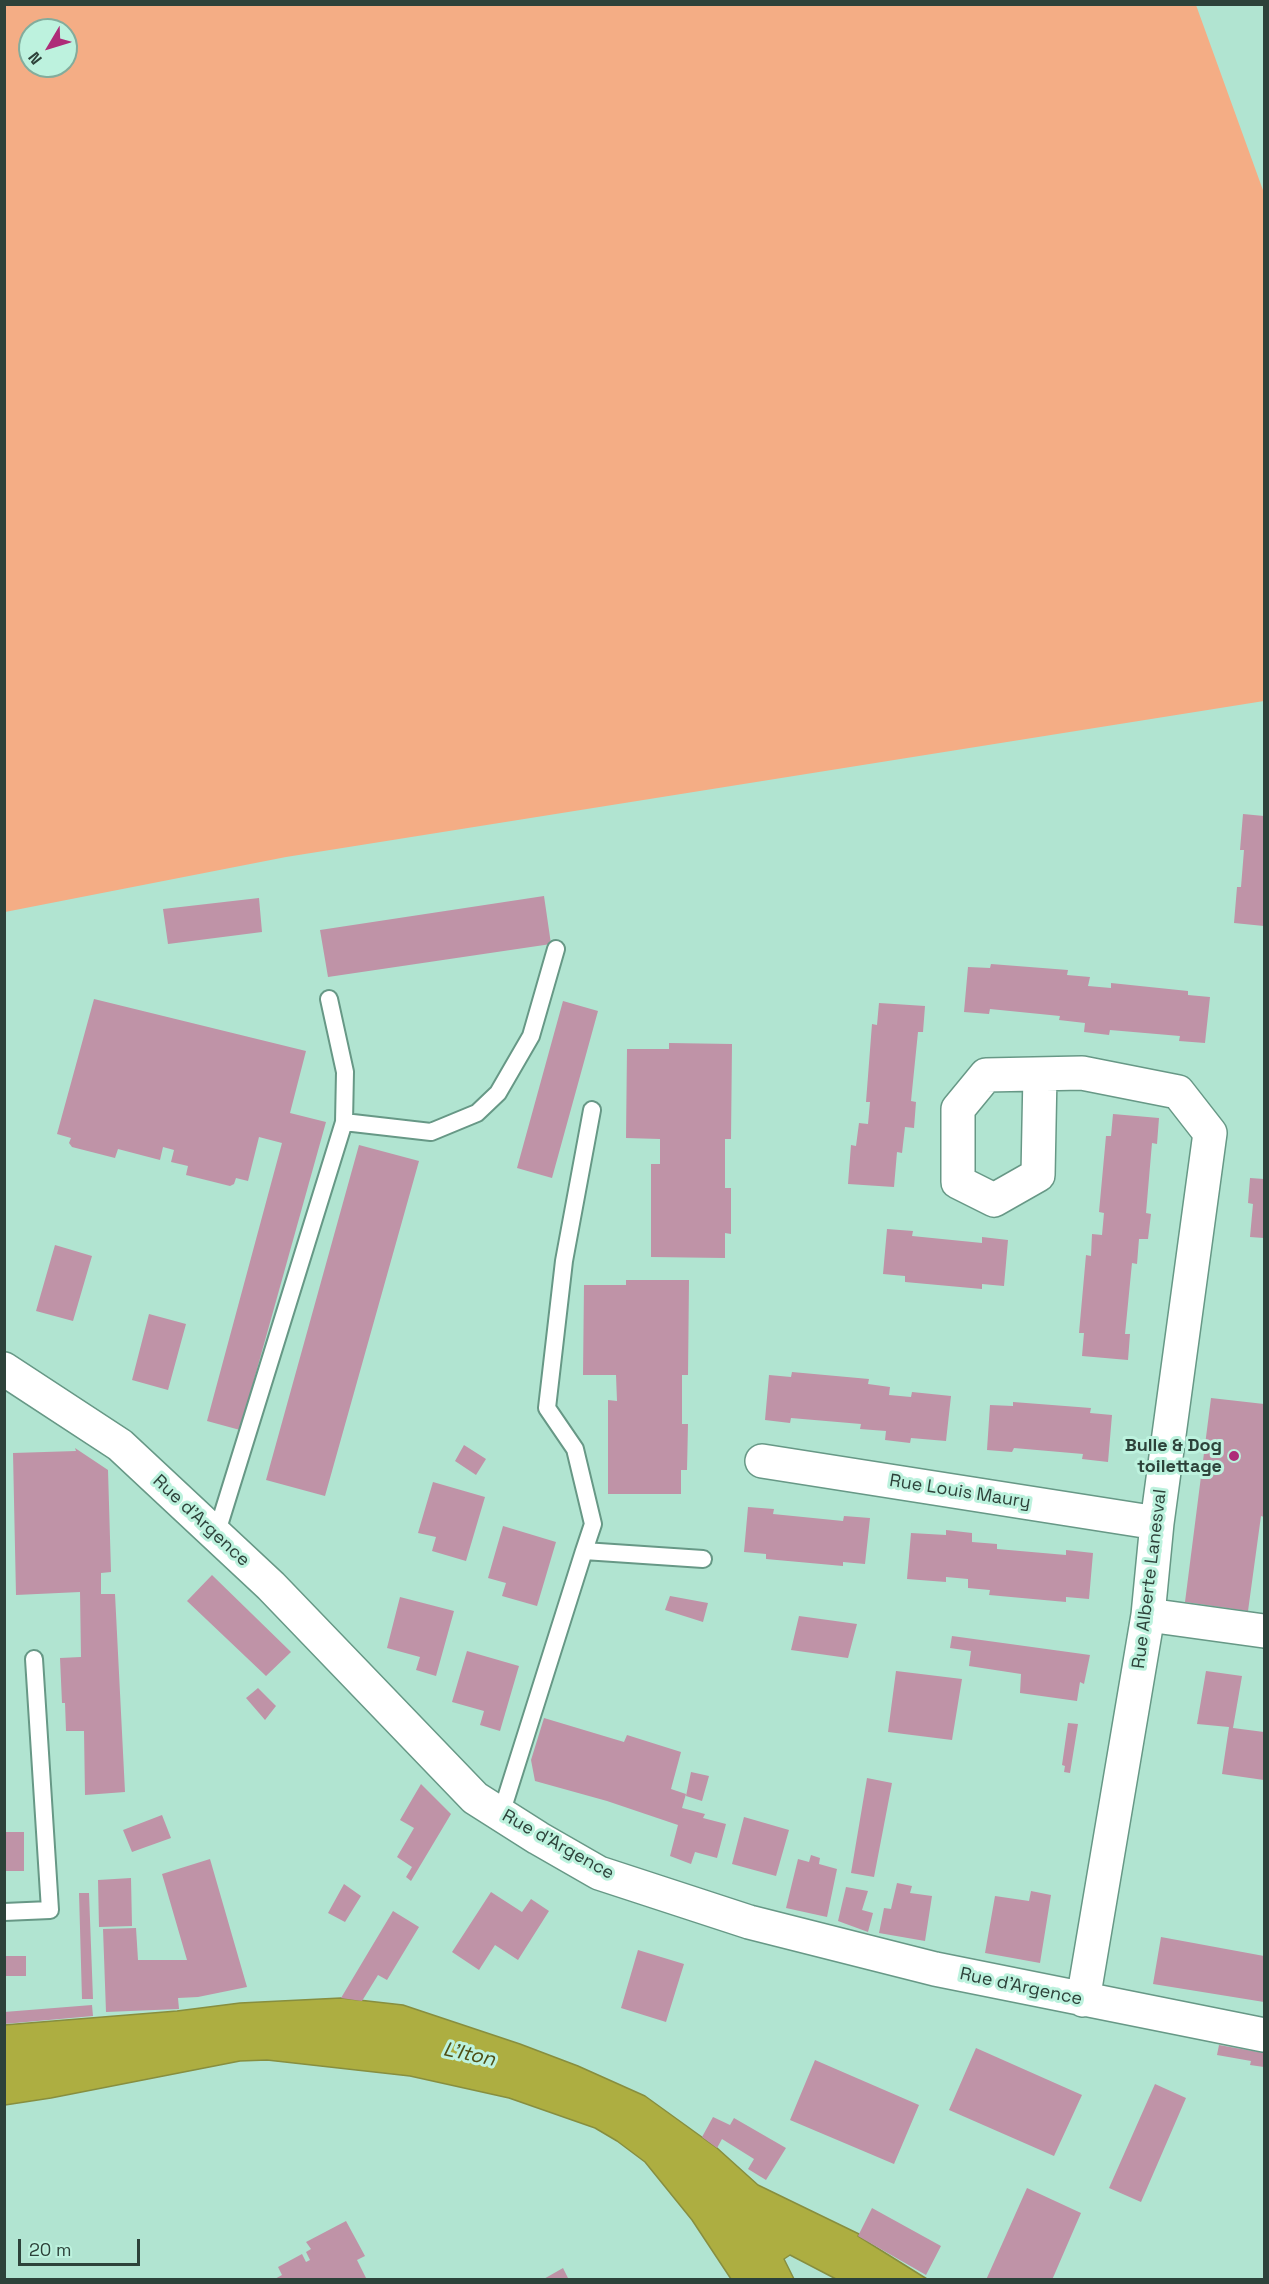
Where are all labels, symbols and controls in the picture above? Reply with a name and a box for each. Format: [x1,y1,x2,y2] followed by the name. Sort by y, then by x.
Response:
[18,18,78,78] north arrow
[23,47,47,69] text: N
[1125,1435,1222,1478] place label: Bulle & Dog toilettage
[1227,1449,1241,1463] marker: Bulle & Dog toilettage
[888,1470,1032,1514] street label: Rue Louis Maury
[148,1471,254,1571] street label: Rue d'Argence
[1128,1488,1172,1670] street label: Rue Alberte Lanesval
[498,1805,618,1885] street label: Rue d'Argence
[958,1963,1084,2011] street label: Rue d'Argence
[441,2038,497,2072] water label: L'Iton
[21,2227,142,2265] scale bar
[29,2238,72,2261] text: 20 m

